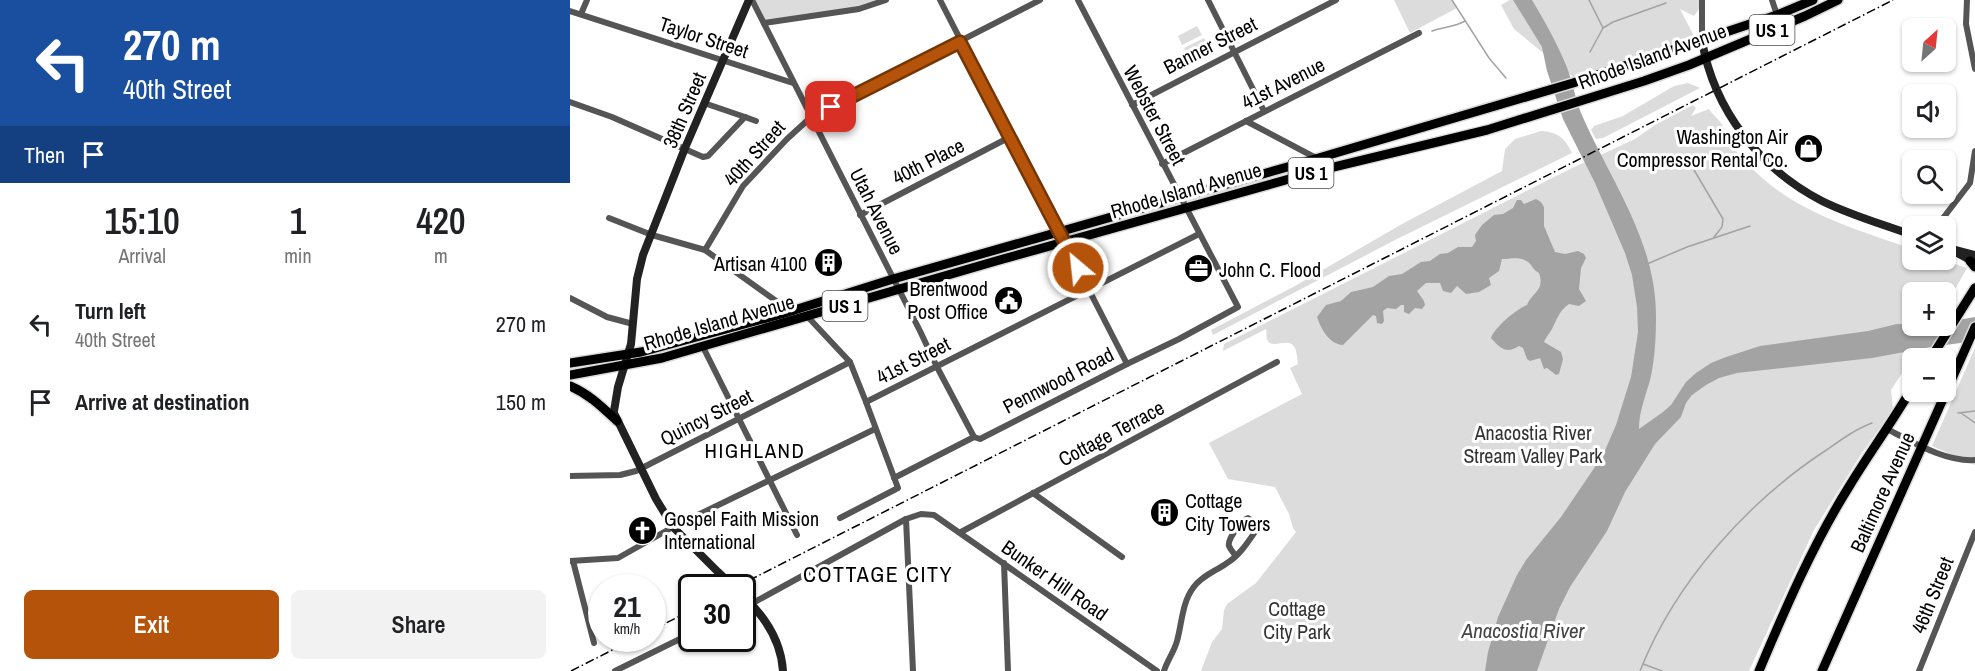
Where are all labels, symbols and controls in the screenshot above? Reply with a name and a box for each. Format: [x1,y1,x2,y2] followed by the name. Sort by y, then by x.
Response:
[656,10,753,64] street label: Taylor Street
[1159,10,1262,80] street label: Banner Street
[1750,15,1794,45] road number: US 1
[123,17,221,73] text: 270 m
[1574,17,1730,95] street label: Rhode Island Avenue
[1902,18,1956,72] north arrow
[1902,18,1956,402] map controls
[24,24,102,102] icon: left
[1237,51,1329,115] street label: 41st Avenue
[1117,60,1193,170] street label: Webster Street
[656,67,712,152] street label: 38th Street
[123,71,231,107] text: 40th Street
[805,81,856,132] pin
[1902,84,1956,138] button: sound
[814,90,847,123] icon: arrive
[717,114,791,192] street label: 40th Street
[1617,123,1789,173] place label: Washington Air Compressor Rental Co.
[887,131,969,191] street label: 40th Place
[1793,132,1825,164] shop icon: Washington Air Compressor Rental Co.
[77,138,110,171] icon: arrive
[24,140,65,170] text: Then
[1902,150,1956,204] button: search
[1107,156,1265,224] street label: Rhode Island Avenue
[1288,158,1334,188] road number: US 1
[844,163,910,259] street label: Utah Avenue
[105,197,180,245] text: 15:10
[290,197,306,245] text: 1
[416,197,465,245] text: 420
[1902,216,1956,270] button: layers
[1046,236,1110,300] position arrow
[118,242,166,269] text: Arrival
[284,242,312,269] text: min
[434,242,448,269] text: m
[812,247,844,279] building icon: Artisan 4100
[713,250,807,277] place label: Artisan 4100
[1182,253,1214,285] office icon: John C. Flood
[1219,256,1321,283] place label: John C. Flood
[907,275,988,325] place label: Brentwood Post Office
[1902,282,1956,336] button: +
[993,284,1025,316] public building icon: Brentwood Post Office
[640,288,798,356] street label: Rhode Island Avenue
[822,291,868,321] road number: US 1
[75,296,146,326] text: Turn left
[24,308,57,341] icon: left
[496,309,546,339] text: 270 m
[75,326,155,353] text: 40th Street
[872,330,955,390] street label: 41st Street
[998,340,1118,420] street label: Pennwood Road
[1902,348,1956,402] button: −
[655,382,757,452] street label: Quincy Street
[24,386,57,419] icon: arrive
[75,387,249,417] text: Arrive at destination
[496,387,546,417] text: 150 m
[1053,394,1169,472] street label: Cottage Terrace
[1463,419,1603,469] park label: Anacostia River Stream Valley Park
[1843,427,1921,557] street label: Baltimore Avenue
[705,436,805,465] district label: HIGHLAND
[1185,487,1270,537] place label: Cottage City Towers
[1148,496,1180,528] building icon: Cottage City Towers
[664,505,819,555] place label: Gospel Faith Mission International
[627,514,659,546] church icon: Gospel Faith Mission International
[996,533,1114,627] street label: Bunker Hill Road
[1904,552,1960,637] street label: 46th Street
[803,559,953,589] district label: COTTAGE CITY
[678,574,756,652] speed limit sign: 30
[613,586,641,626] text: 21
[24,590,279,659] button: Exit
[291,590,546,659] button: Share
[1263,595,1332,645] park label: Cottage City Park
[1461,616,1586,645] water label: Anacostia River
[614,618,640,639] text: km/h

